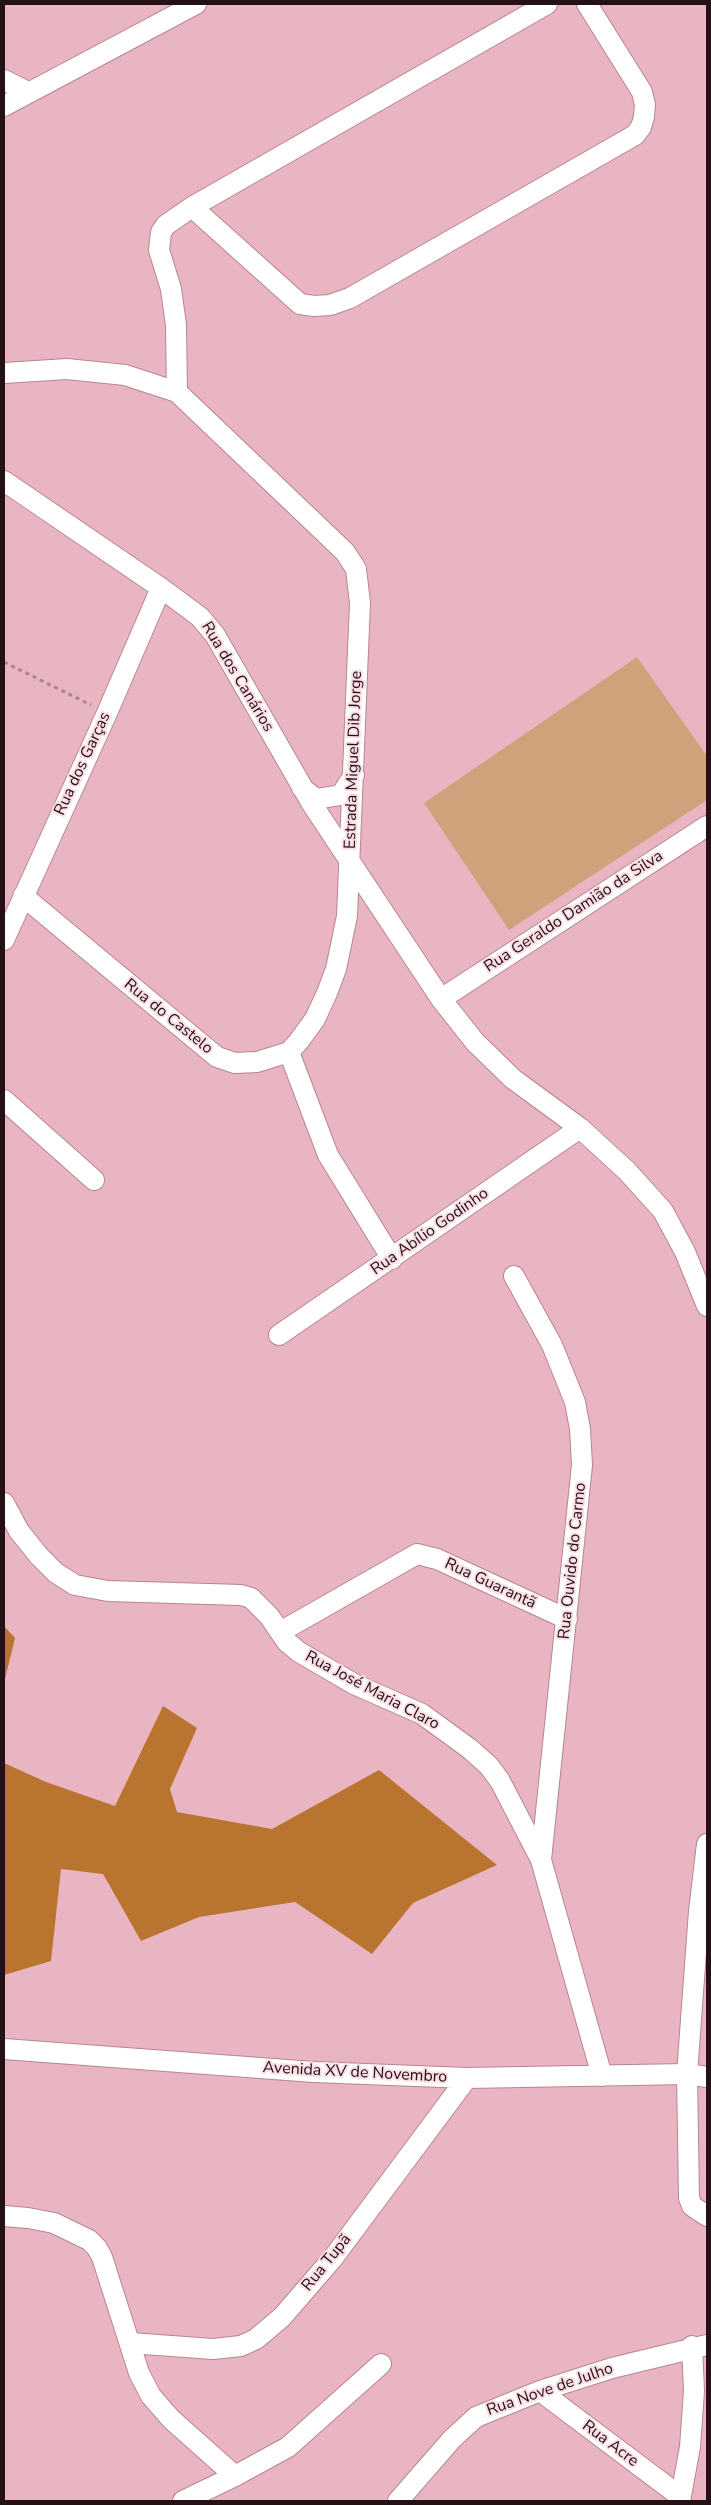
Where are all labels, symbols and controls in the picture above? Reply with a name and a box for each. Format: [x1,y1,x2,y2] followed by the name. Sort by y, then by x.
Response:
[197,619,277,735] street label: Rua dos Canários
[341,671,367,849] street label: Estrada Miguel Dib Jorge
[51,709,115,819] street label: Rua dos Garças
[481,847,667,977] street label: Rua Geraldo Damião da Silva
[120,975,216,1059] street label: Rua do Castelo
[367,1184,493,1280] street label: Rua Abílio Godinho
[555,1482,591,1640] street label: Rua Ouvido do Carmo
[441,1554,539,1614] street label: Rua Guarantã
[302,1647,442,1735] street label: Rua José Maria Claro
[262,2059,448,2087] street label: Avenida XV de Novembro
[298,2231,356,2295] street label: Rua Tupã
[484,2359,616,2421] street label: Rua Nove de Julho
[578,2417,642,2471] street label: Rua Acre

